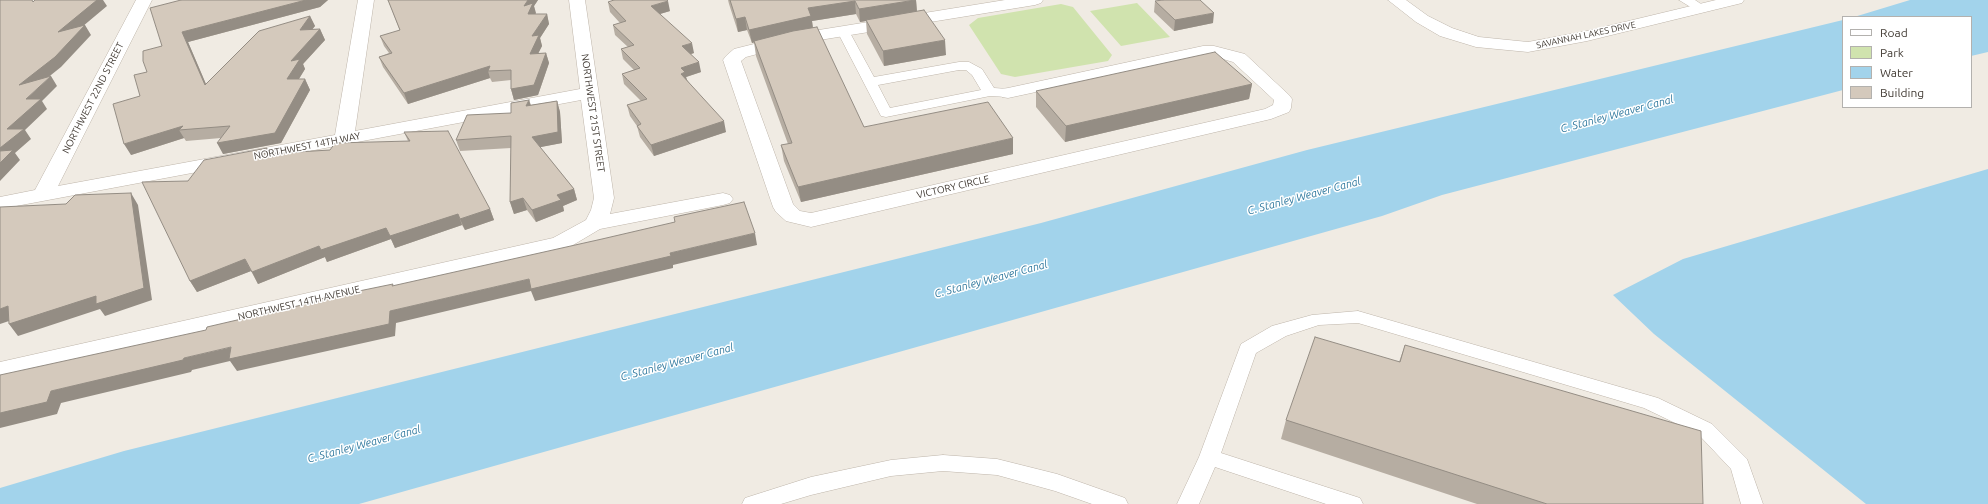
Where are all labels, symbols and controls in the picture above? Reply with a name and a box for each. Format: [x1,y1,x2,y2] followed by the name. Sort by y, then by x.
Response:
[1842,16,1972,108] legend
[1535,19,1637,51] street label: SAVANNAH LAKES DRIVE
[1880,26,1908,39] text: Road
[60,40,126,156] street label: NORTHWEST 22ND STREET
[1880,46,1904,59] text: Park
[579,53,607,173] street label: NORTHWEST 21ST STREET
[1880,66,1913,79] text: Water
[1880,86,1924,99] text: Building
[1559,93,1675,135] water label: C. Stanley Weaver Canal
[253,130,361,162] street label: NORTHWEST 14TH WAY
[915,173,991,201] street label: VICTORY CIRCLE
[1246,175,1362,217] water label: C. Stanley Weaver Canal
[933,258,1049,300] water label: C. Stanley Weaver Canal
[237,283,361,323] street label: NORTHWEST 14TH AVENUE
[619,341,735,383] water label: C. Stanley Weaver Canal
[306,423,422,465] water label: C. Stanley Weaver Canal

